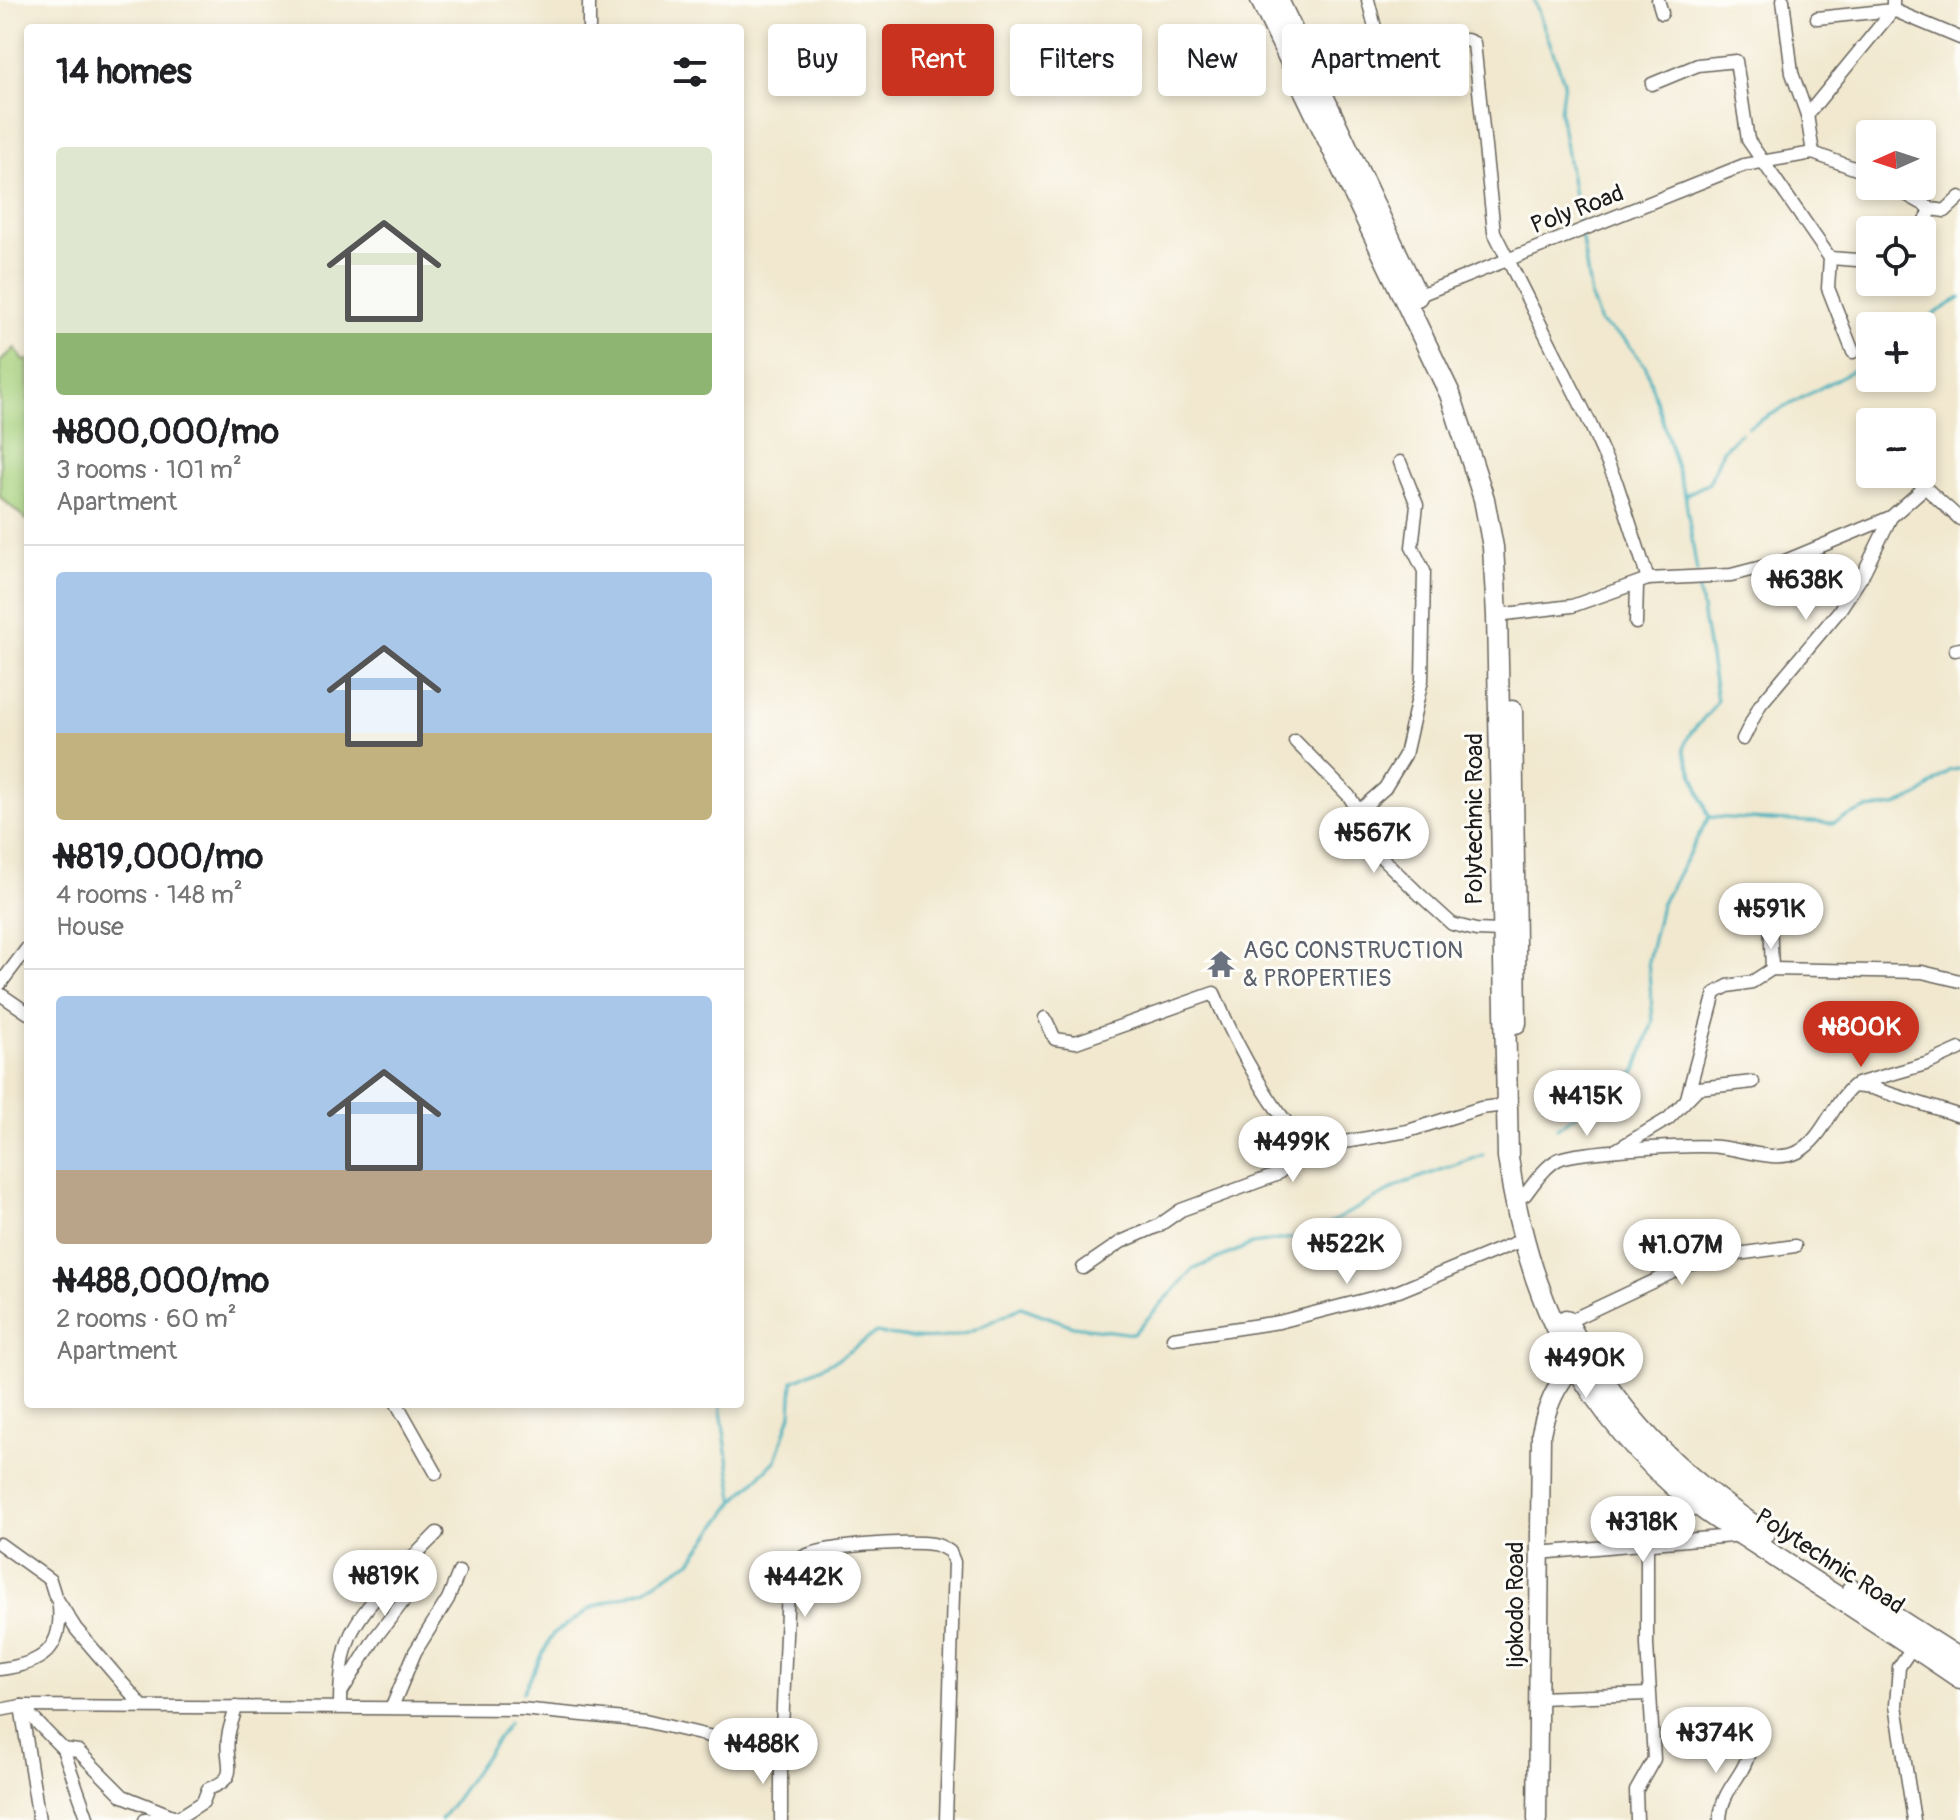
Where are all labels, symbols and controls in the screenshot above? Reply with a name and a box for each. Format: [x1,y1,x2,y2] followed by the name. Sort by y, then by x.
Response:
[768,24,866,96] chip: Buy
[882,24,994,96] chip: Rent
[1010,24,1142,96] chip: Filters
[1158,24,1266,96] chip: New
[1282,24,1469,96] chip: Apartment
[668,50,712,94] icon: filters
[56,51,192,94] text: 14 homes
[1856,120,1936,200] north arrow
[1856,120,1936,488] map controls
[1527,179,1628,240] street label: Poly Road
[312,199,456,343] icon: home
[1856,216,1936,296] button: locate
[1856,312,1936,392] button: +
[1856,408,1936,488] button: −
[56,411,279,454] text: ₦800,000/mo
[56,454,242,486] text: 3 rooms · 101 m²
[56,486,177,518] text: Apartment
[1750,554,1862,622] pin: ₦638K
[1769,564,1843,596] text: ₦638K
[312,624,456,768] icon: home
[1460,733,1489,905] street label: Polytechnic Road
[1318,807,1430,875] pin: ₦567K
[1337,817,1411,849] text: ₦567K
[56,836,263,879] text: ₦819,000/mo
[56,879,243,911] text: 4 rooms · 148 m²
[1715,883,1827,951] pin: ₦591K
[1737,893,1805,925] text: ₦591K
[56,911,124,943] text: House
[1243,936,1463,993] place label: AGC CONSTRUCTION & PROPERTIES
[1206,949,1236,979] temple icon: AGC CONSTRUCTION & PROPERTIES
[1805,1001,1917,1069] pin: ₦800K
[1821,1011,1901,1043] text: ₦800K
[312,1048,456,1192] icon: home
[1531,1070,1643,1138] pin: ₦415K
[1552,1080,1622,1112] text: ₦415K
[1237,1116,1349,1184] pin: ₦499K
[1256,1126,1330,1158] text: ₦499K
[1291,1218,1403,1286] pin: ₦522K
[1617,1219,1747,1287] pin: ₦1.07M
[1310,1228,1384,1260] text: ₦522K
[1641,1229,1723,1261] text: ₦1.07M
[56,1260,269,1303] text: ₦488,000/mo
[56,1303,237,1335] text: 2 rooms · 60 m²
[1530,1332,1642,1400] pin: ₦490K
[56,1335,177,1367] text: Apartment
[1547,1342,1625,1374] text: ₦490K
[1587,1496,1699,1564] pin: ₦318K
[1750,1502,1910,1620] street label: Polytechnic Road
[1608,1506,1678,1538] text: ₦318K
[1501,1541,1530,1669] street label: Ijokodo Road
[329,1550,441,1618] pin: ₦819K
[749,1551,861,1619] pin: ₦442K
[351,1560,419,1592] text: ₦819K
[767,1561,843,1593] text: ₦442K
[1660,1707,1772,1775] pin: ₦374K
[1679,1717,1753,1749] text: ₦374K
[707,1718,819,1786] pin: ₦488K
[727,1728,799,1760] text: ₦488K

